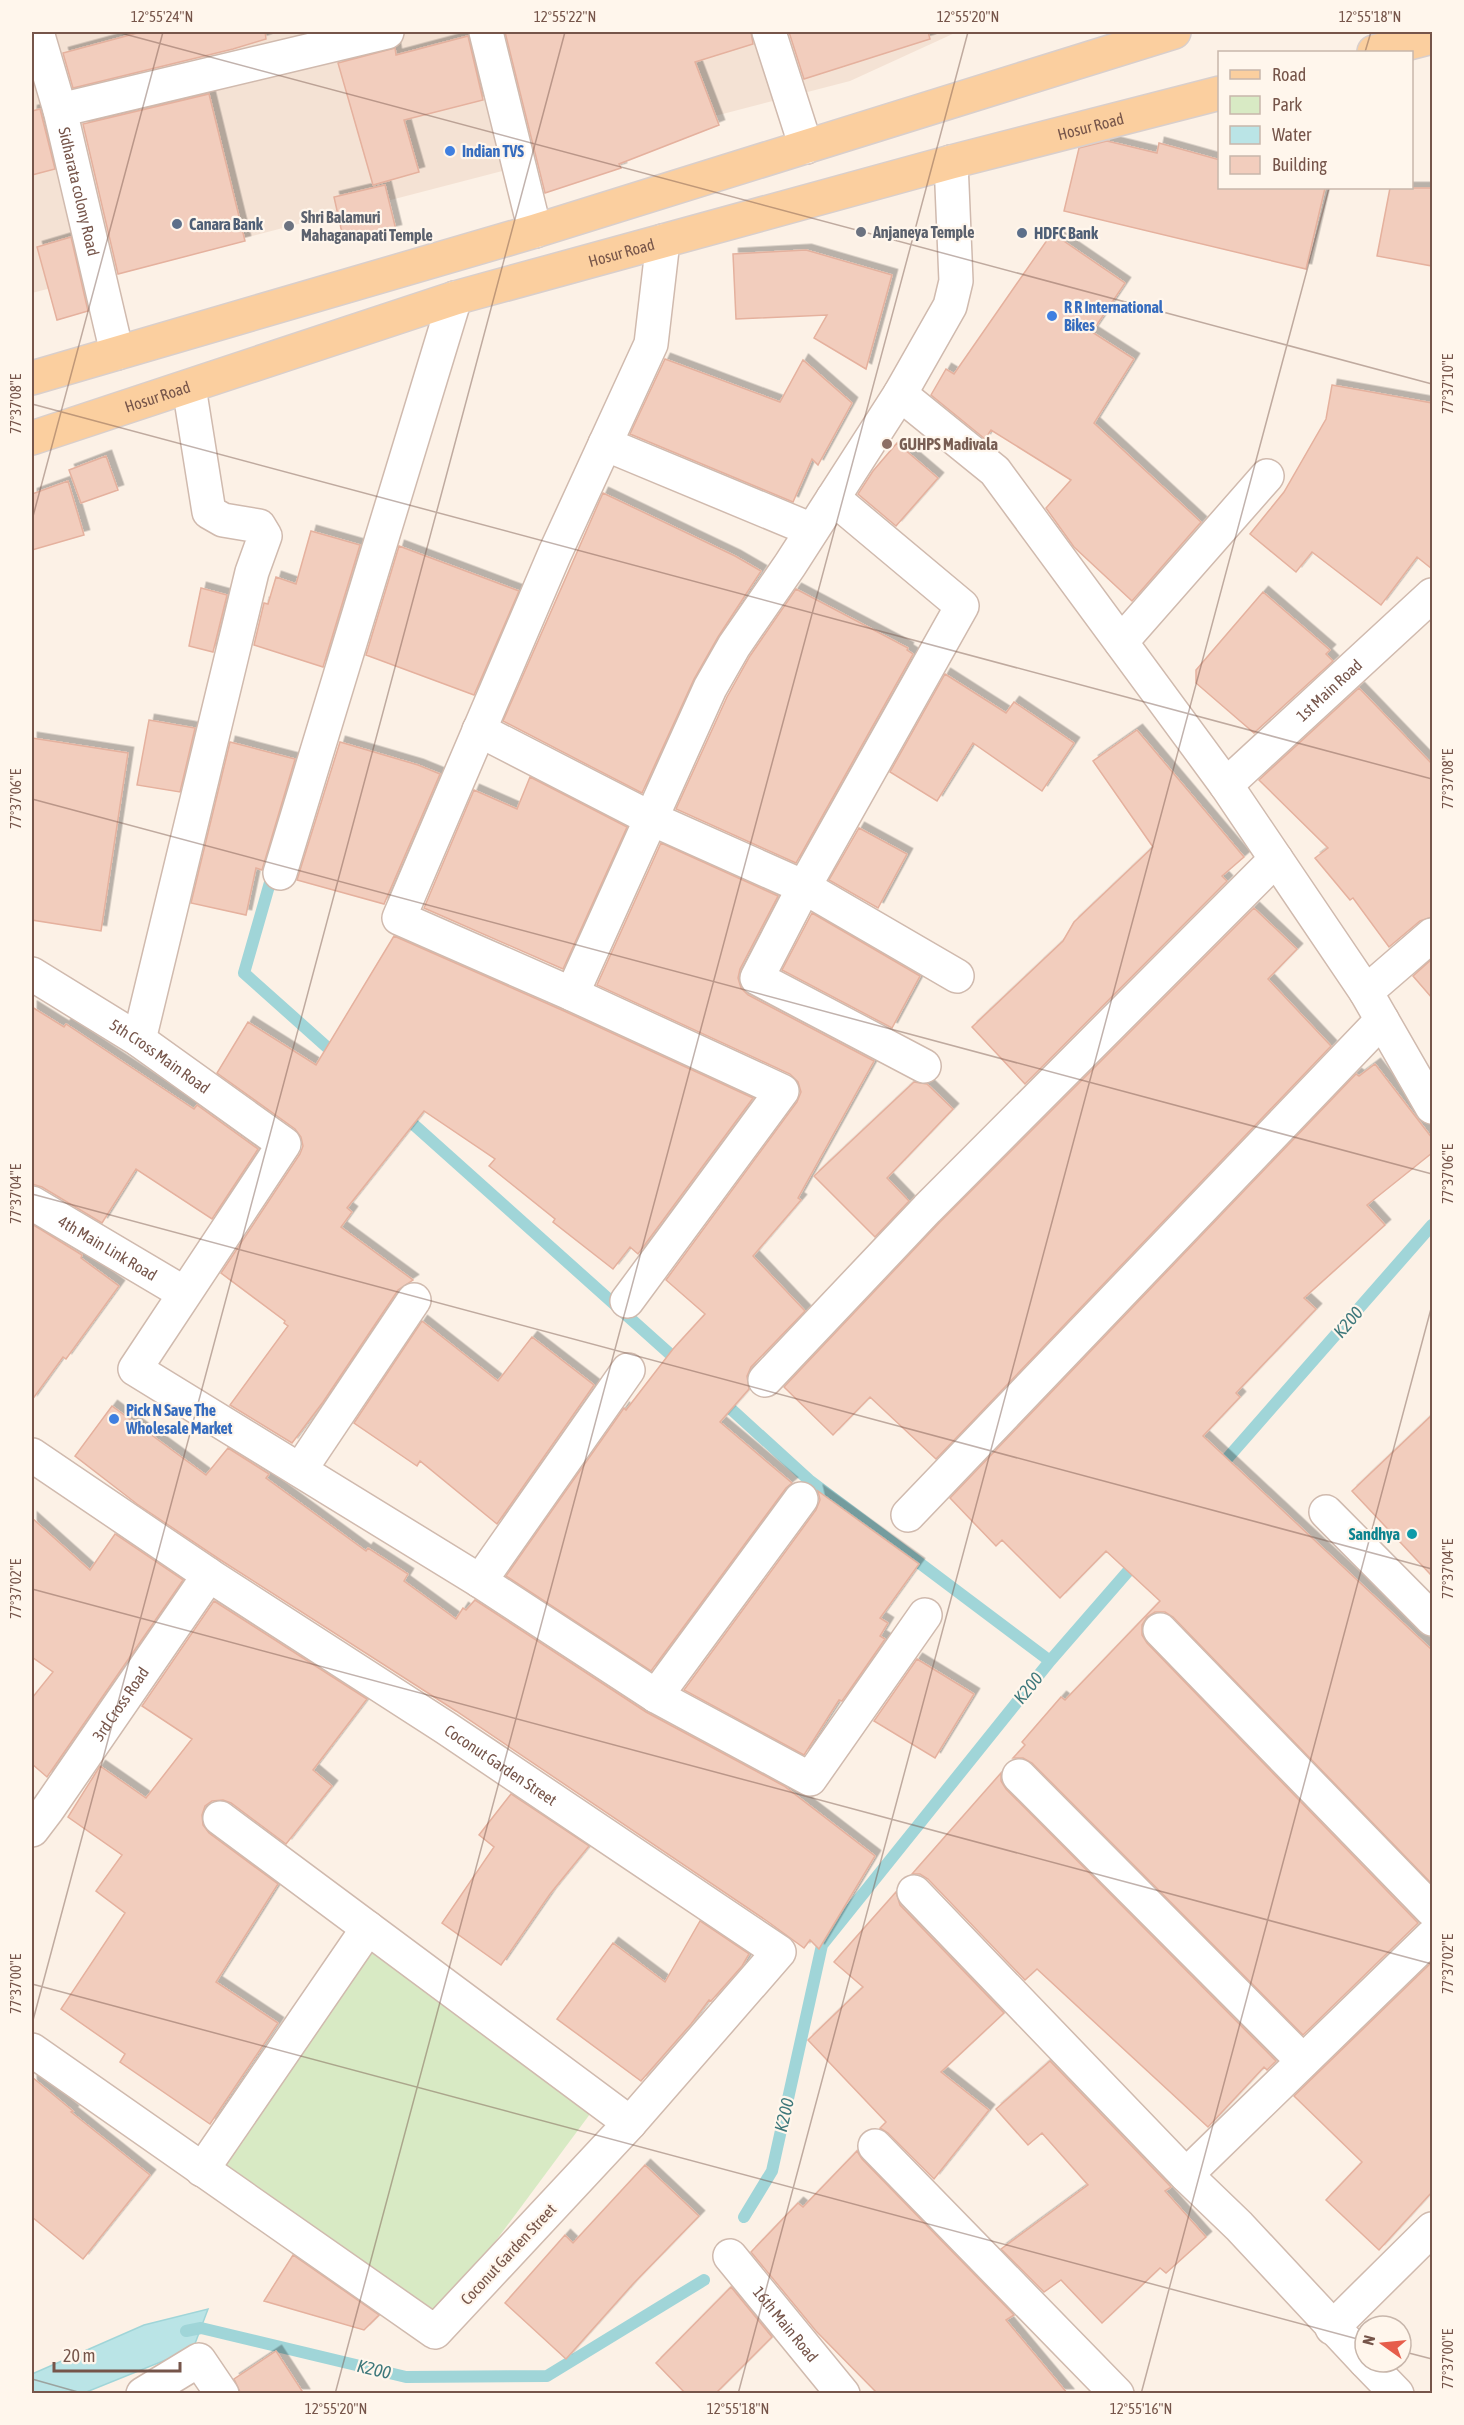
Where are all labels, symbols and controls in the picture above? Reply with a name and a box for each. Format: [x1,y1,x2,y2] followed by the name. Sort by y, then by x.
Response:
[131,8,193,25] text: 12°55'24"N
[534,8,596,25] text: 12°55'22"N
[937,8,999,25] text: 12°55'20"N
[1339,8,1401,25] text: 12°55'18"N
[1218,51,1413,189] legend
[1272,64,1306,85] text: Road
[1272,94,1302,115] text: Park
[1056,109,1126,143] street label: Hosur Road
[1272,124,1312,145] text: Water
[55,125,103,258] street label: Sidharata colony Road
[462,142,524,160] place label: Indian TVS
[443,144,457,158] marker: Indian TVS
[1272,154,1327,175] text: Building
[301,208,433,244] place label: Shri Balamuri Mahaganapati Temple
[189,215,264,233] place label: Canara Bank
[170,217,184,231] marker: Canara Bank
[282,219,296,233] marker: Shri Balamuri Mahaganapati Temple
[872,223,974,241] place label: Anjaneya Temple
[1034,224,1099,242] place label: HDFC Bank
[854,225,868,239] marker: Anjaneya Temple
[1015,226,1029,240] marker: HDFC Bank
[586,235,656,270] street label: Hosur Road
[1064,298,1164,334] place label: R R International Bikes
[1045,309,1059,323] marker: R R International Bikes
[1439,353,1456,414] text: 77°37'10"E
[7,373,24,434] text: 77°37'08"E
[122,377,192,416] street label: Hosur Road
[899,435,998,453] place label: GUHPS Madivala
[880,437,894,451] marker: GUHPS Madivala
[1293,656,1365,725] street label: 1st Main Road
[1439,748,1456,809] text: 77°37'08"E
[7,768,24,829] text: 77°37'06"E
[107,1015,213,1097] street label: 5th Cross Main Road
[1439,1143,1456,1204] text: 77°37'06"E
[7,1163,24,1224] text: 77°37'04"E
[55,1212,160,1284] street label: 4th Main Link Road
[1329,1302,1367,1342] water label: K200
[125,1401,233,1437] place label: Pick N Save The Wholesale Market
[107,1412,121,1426] marker: Pick N Save The Wholesale Market
[1349,1525,1400,1543] place label: Sandhya
[1405,1527,1419,1541] marker: Sandhya
[1439,1538,1456,1599] text: 77°37'04"E
[7,1558,24,1619] text: 77°37'02"E
[89,1664,152,1744] street label: 3rd Cross Road
[1009,1668,1047,1708] water label: K200
[441,1721,561,1809] street label: Coconut Garden Street
[1439,1933,1456,1994] text: 77°37'02"E
[7,1953,24,2014] text: 77°37'00"E
[770,2095,798,2134] water label: K200
[457,2200,560,2308] street label: Coconut Garden Street
[750,2283,822,2365] street label: 16th Main Road
[1353,2314,1413,2374] north arrow
[1439,2328,1456,2389] text: 77°37'00"E
[1359,2333,1378,2347] text: N
[54,2335,180,2373] scale bar
[63,2345,95,2366] text: 20 m
[355,2355,394,2383] water label: K200
[305,2400,367,2417] text: 12°55'20"N
[707,2400,769,2417] text: 12°55'18"N
[1110,2400,1172,2417] text: 12°55'16"N

